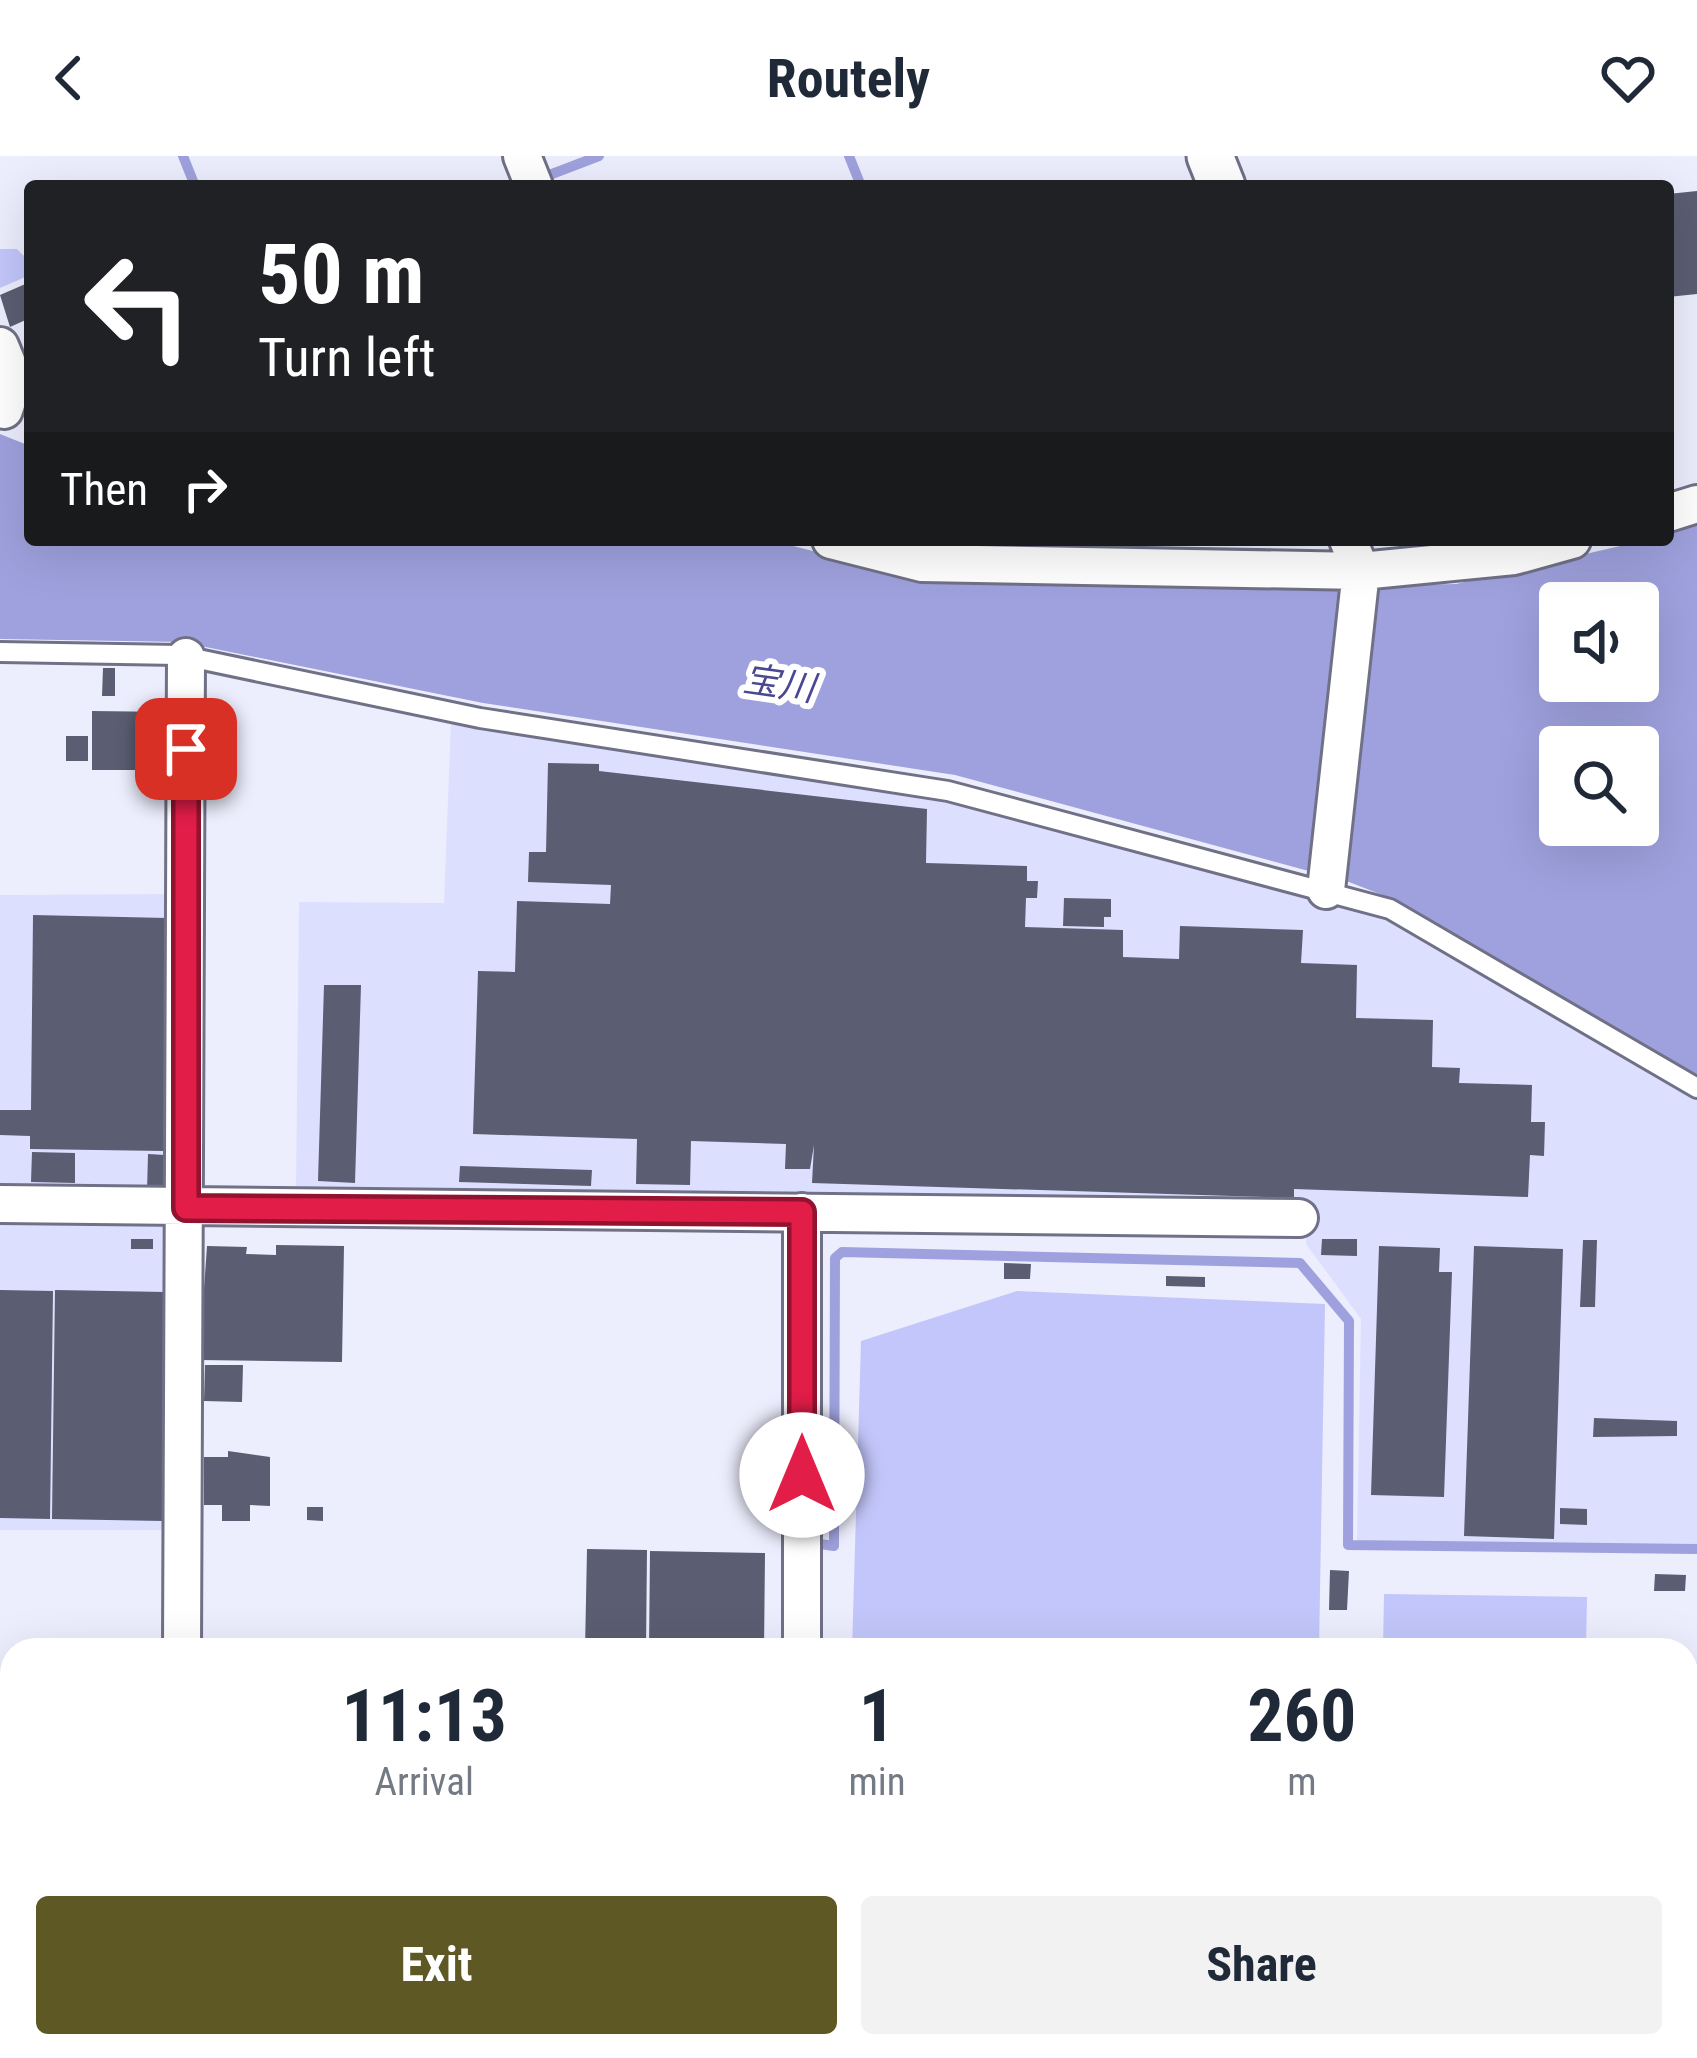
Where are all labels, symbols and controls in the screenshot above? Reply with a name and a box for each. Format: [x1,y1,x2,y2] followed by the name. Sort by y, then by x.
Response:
[36,45,102,111] icon: back
[1595,45,1661,111] icon: heart
[767,47,930,110] text: Routely
[258,225,425,324] text: 50 m
[60,228,216,384] icon: left
[258,326,435,389] text: Turn left
[172,456,238,522] icon: right
[60,463,148,516] text: Then
[1539,582,1659,846] map controls
[1539,582,1659,702] button: sound
[740,658,822,710] water label: 宝川
[135,698,237,800] pin
[153,716,219,782] icon: arrive
[1539,726,1659,846] button: search
[739,1412,865,1538] position arrow
[342,1674,507,1759] text: 11:13
[859,1674,895,1759] text: 1
[1247,1674,1356,1759] text: 260
[375,1759,474,1805] text: Arrival
[848,1759,906,1805] text: min
[1287,1759,1317,1805] text: m
[36,1896,837,2034] button: Exit
[861,1896,1662,2034] button: Share

